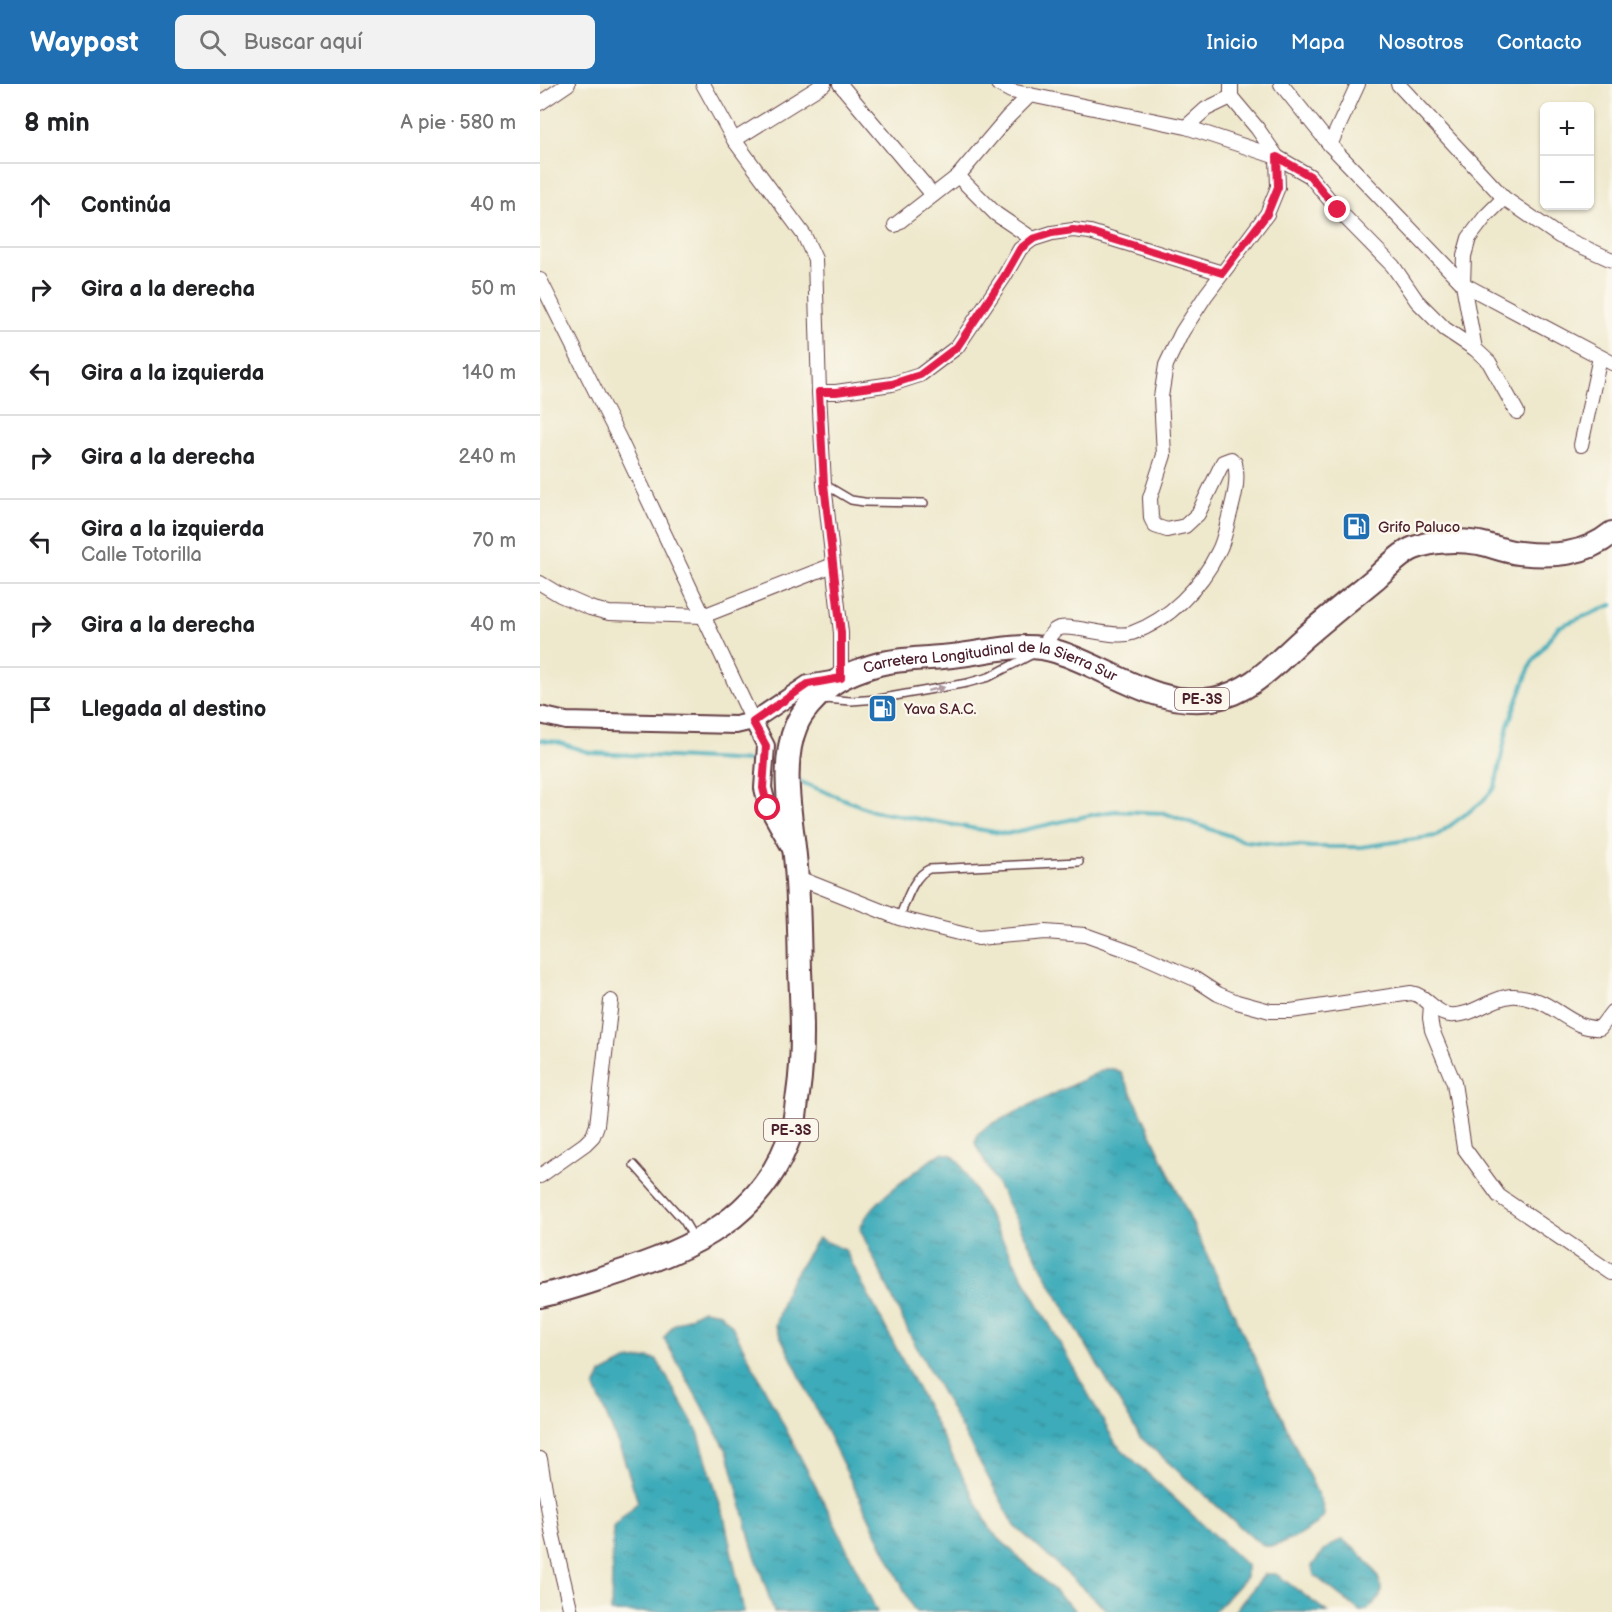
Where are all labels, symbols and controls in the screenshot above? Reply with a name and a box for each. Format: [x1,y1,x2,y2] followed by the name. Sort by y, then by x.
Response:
[175,15,595,69] search box
[30,26,139,59] text: Waypost
[196,26,229,59] icon: search
[244,29,363,56] text: Buscar aquí
[1207,30,1258,55] text: Inicio
[1291,30,1345,55] text: Mapa
[1378,30,1464,55] text: Nosotros
[1497,30,1582,55] text: Contacto
[1540,102,1594,210] map controls
[1540,102,1594,156] button: +
[24,108,90,139] text: 8 min
[400,111,516,135] text: A pie · 580 m
[1540,156,1594,210] button: −
[24,189,57,222] icon: ahead
[81,192,171,219] text: Continúa
[470,193,516,217] text: 40 m
[1324,196,1350,222] route end
[24,273,57,306] icon: right
[81,276,255,303] text: Gira a la derecha
[471,277,516,301] text: 50 m
[24,357,57,390] icon: left
[81,360,265,387] text: Gira a la izquierda
[462,361,516,385] text: 140 m
[24,441,57,474] icon: right
[81,444,255,471] text: Gira a la derecha
[459,445,516,469] text: 240 m
[1341,511,1373,543] fuel station icon: Grifo Paluco
[81,516,265,543] text: Gira a la izquierda
[1378,518,1460,537] place label: Grifo Paluco
[24,525,57,558] icon: left
[472,529,516,553] text: 70 m
[81,543,202,567] text: Calle Totorilla
[24,609,57,642] icon: right
[81,612,255,639] text: Gira a la derecha
[470,613,516,637] text: 40 m
[861,638,1121,686] street label: Carretera Longitudinal de la Sierra Sur
[927,684,946,693] one-way arrow
[1175,688,1229,710] road number: PE-3S
[24,693,57,726] icon: arrive
[867,693,899,725] fuel station icon: Yava S.A.C.
[81,696,266,723] text: Llegada al destino
[903,700,977,719] place label: Yava S.A.C.
[754,794,780,820] route start
[764,1119,818,1141] road number: PE-3S

